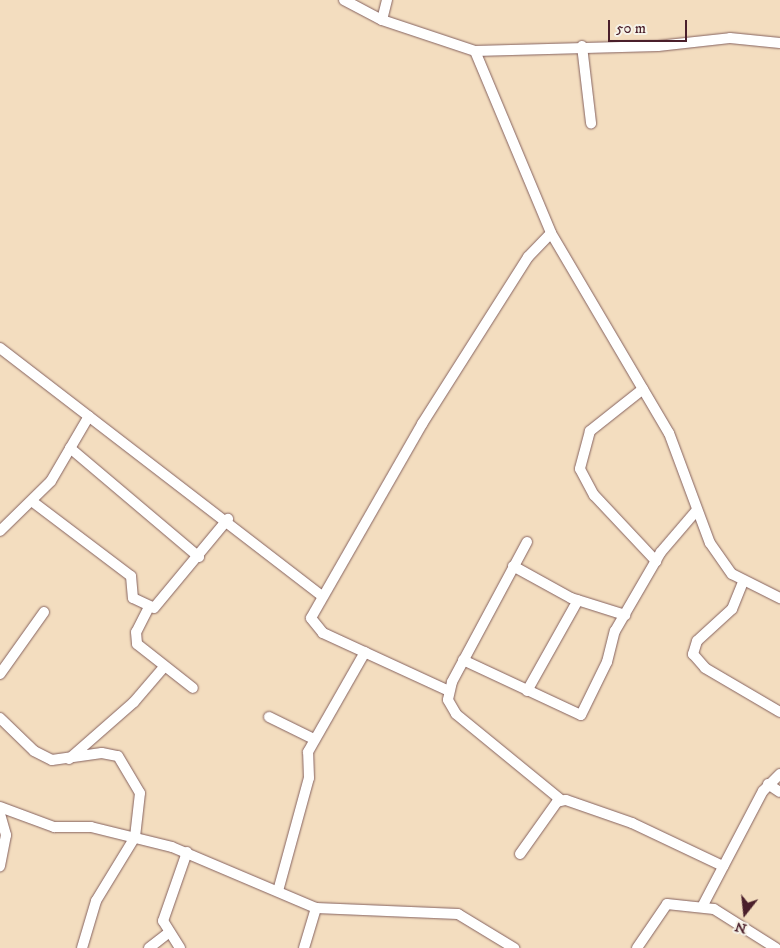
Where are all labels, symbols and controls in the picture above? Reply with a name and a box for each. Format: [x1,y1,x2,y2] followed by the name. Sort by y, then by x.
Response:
[610,10,689,42] scale bar
[616,19,646,38] text: 50 m
[720,888,770,938] north arrow
[733,917,749,938] text: N

